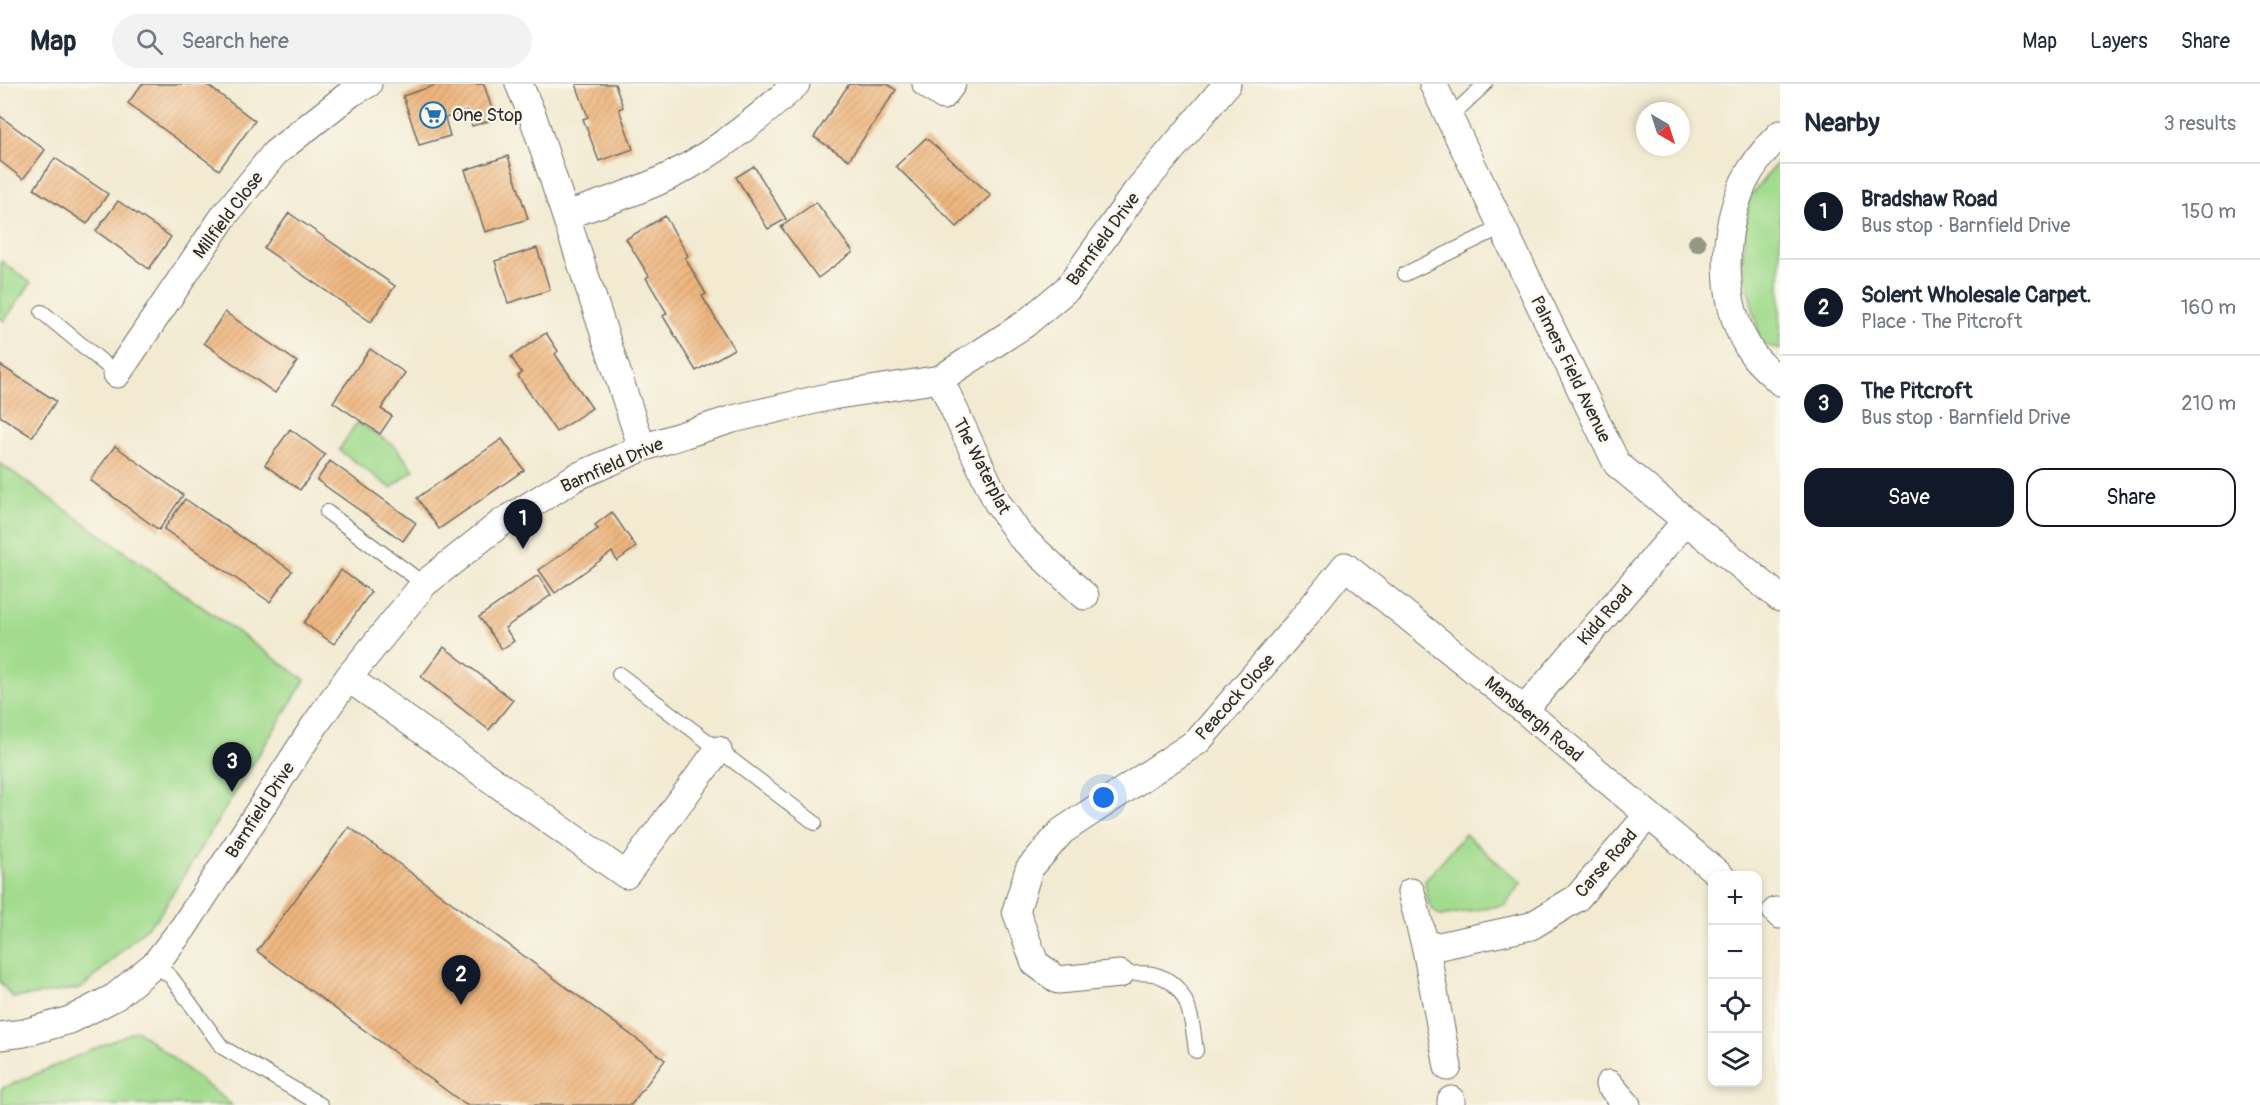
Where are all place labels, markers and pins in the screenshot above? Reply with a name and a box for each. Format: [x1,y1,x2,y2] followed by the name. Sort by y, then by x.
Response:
[418,100,448,130] supermarket icon: One Stop
[452,104,523,127] place label: One Stop
[504,500,542,549] pin: 1
[212,742,252,792] pin: 3
[442,956,480,1005] pin: 2

